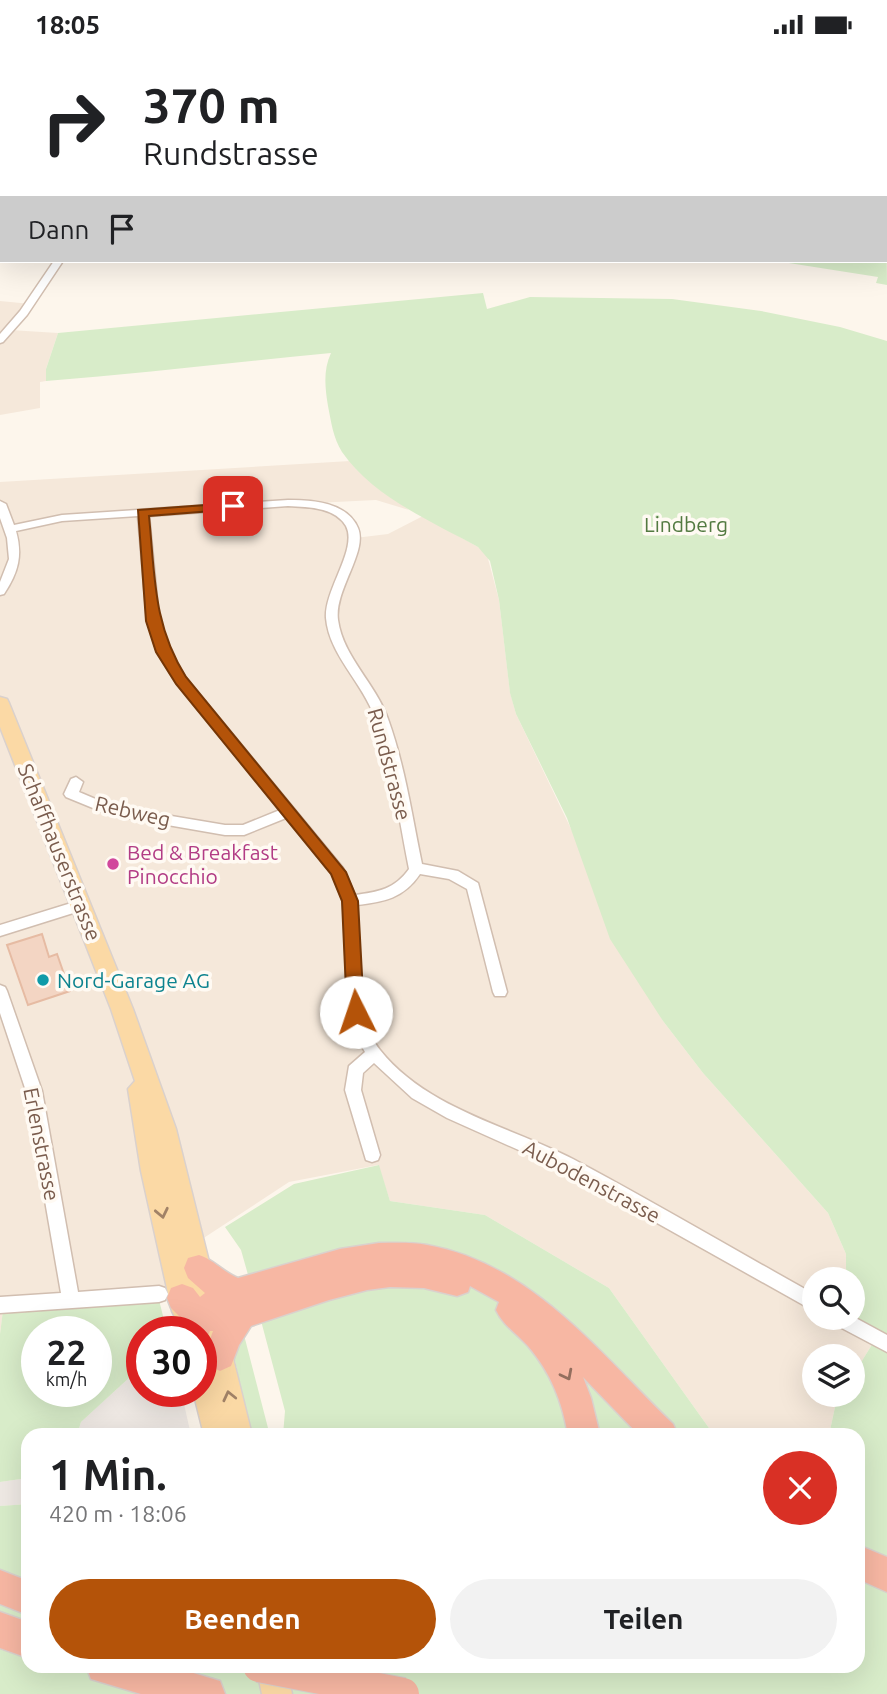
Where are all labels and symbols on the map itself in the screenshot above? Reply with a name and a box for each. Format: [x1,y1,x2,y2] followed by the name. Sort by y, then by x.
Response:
[203,476,263,536] pin
[644,512,728,536] park label: Lindberg
[363,705,417,823] street label: Rundstrasse
[13,760,107,944] street label: Schaffhauserstrasse
[93,791,173,831] street label: Rebweg
[127,840,278,888] place label: Bed & Breakfast Pinocchio
[105,856,121,872] marker: Bed & Breakfast Pinocchio
[57,968,210,992] place label: Nord-Garage AG
[35,972,51,988] marker: Nord-Garage AG
[319,975,393,1049] position arrow
[19,1085,65,1203] street label: Erlenstrasse
[519,1135,665,1227] street label: Aubodenstrasse
[153,1207,168,1219] one-way arrow
[126,1316,217,1407] speed limit sign: 30
[558,1368,572,1381] one-way arrow
[223,1390,237,1402] one-way arrow

